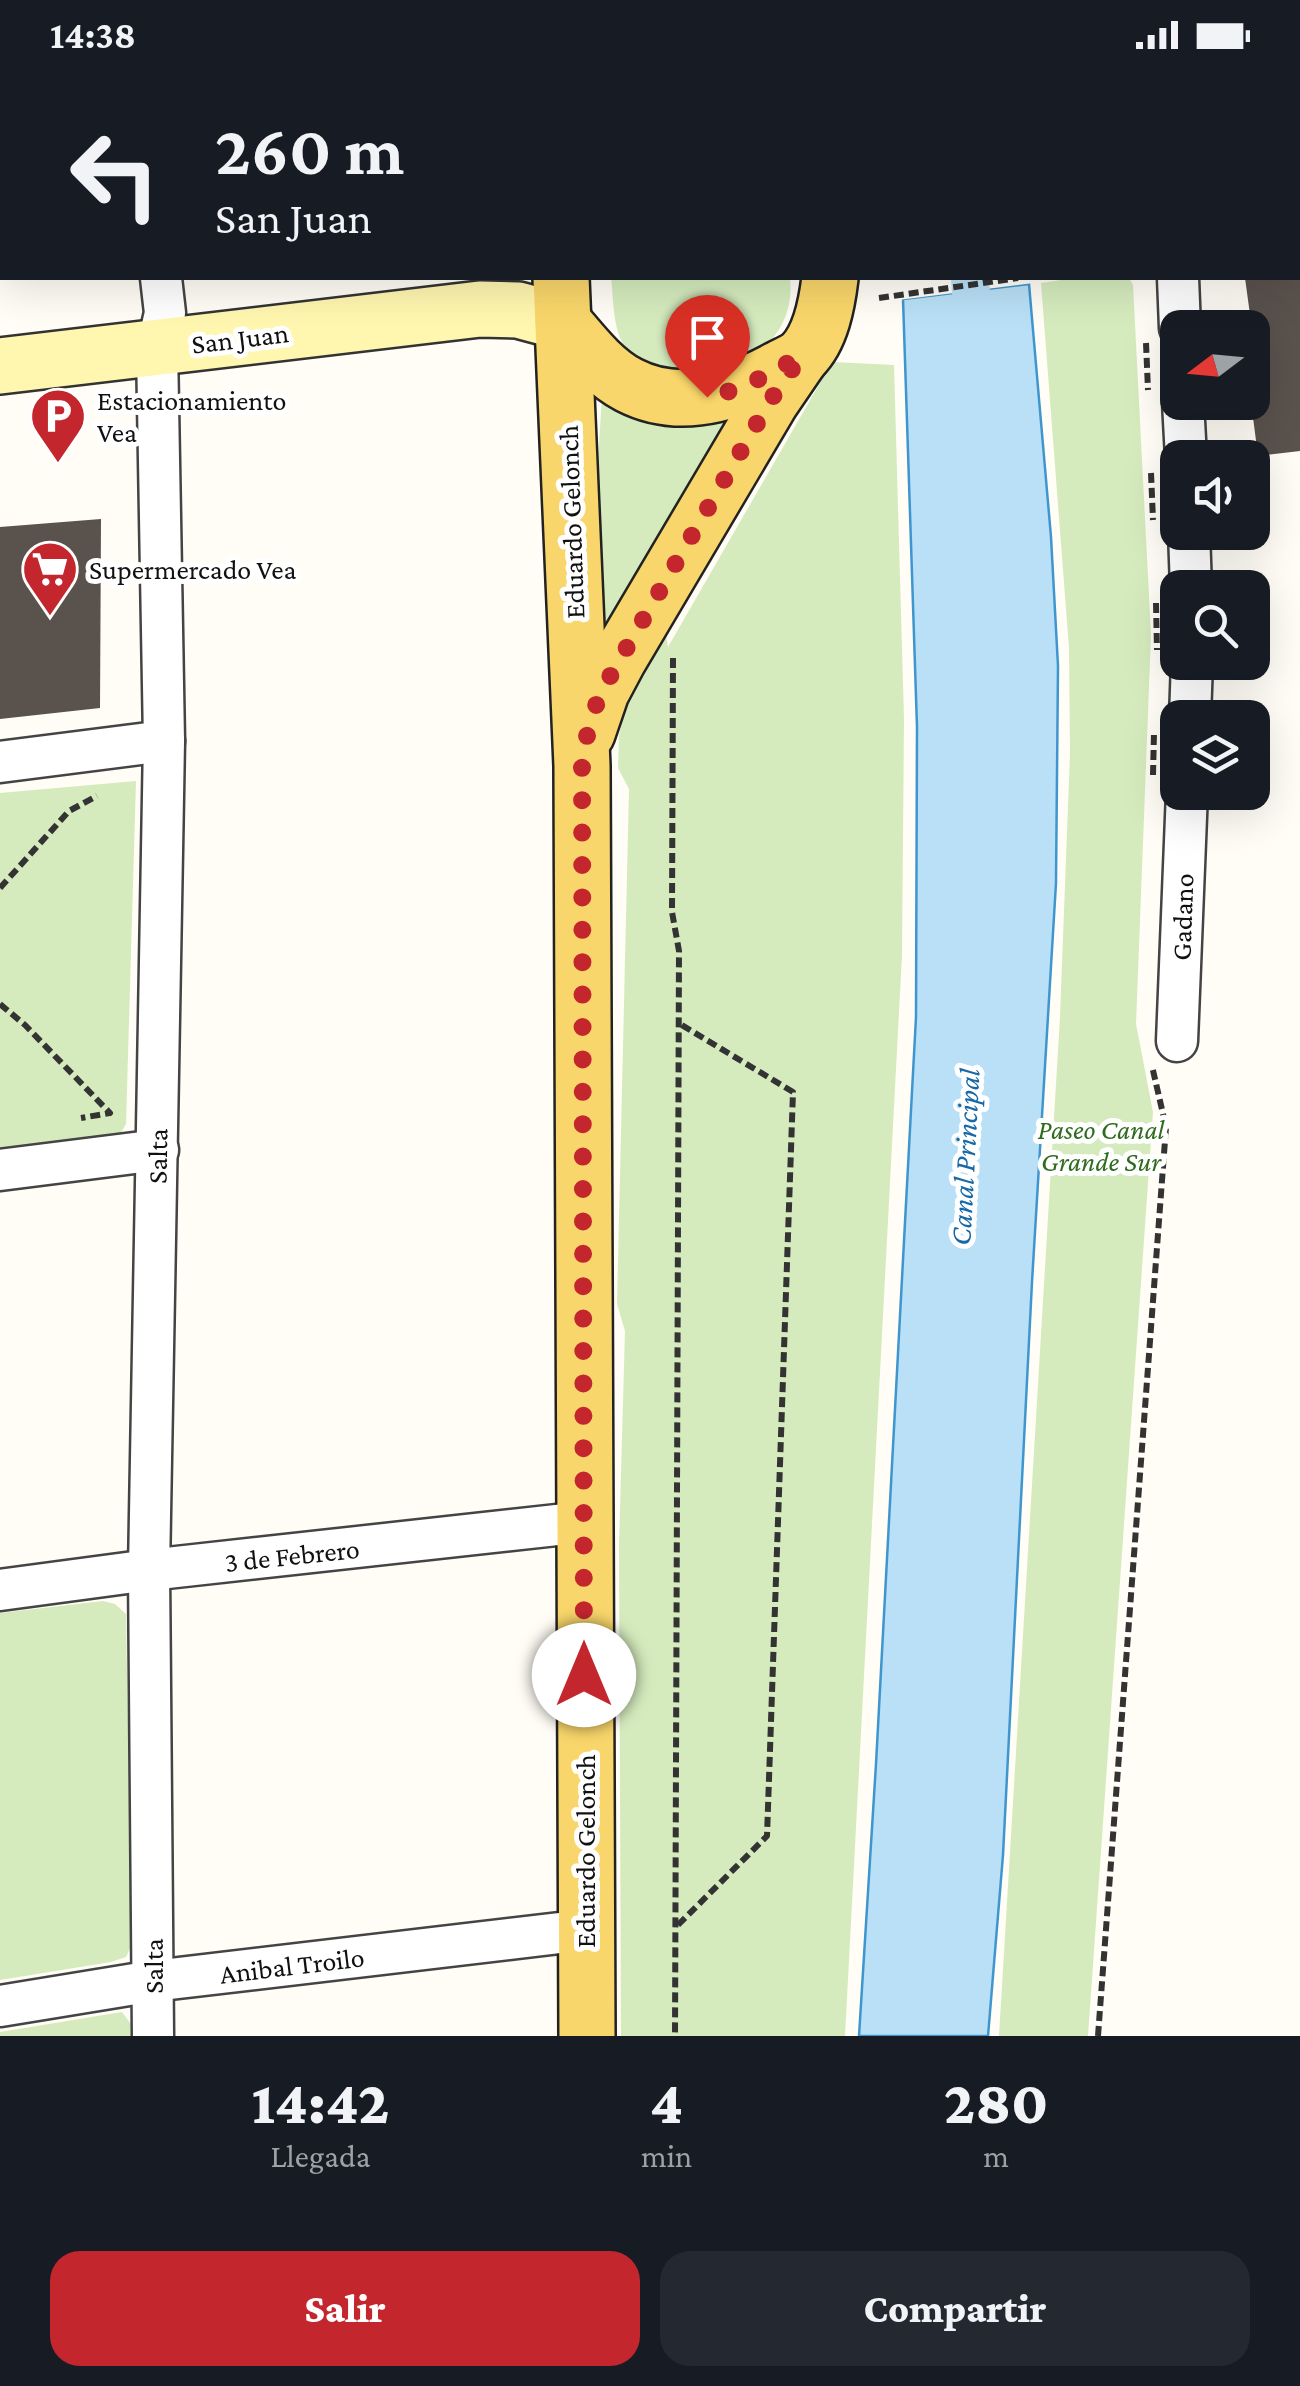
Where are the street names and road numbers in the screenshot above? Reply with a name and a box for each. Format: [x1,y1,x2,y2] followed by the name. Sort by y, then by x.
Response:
[190,317,290,360] street label: San Juan
[553,425,590,619] street label: Eduardo Gelonch
[1165,873,1200,961] street label: Gadano
[142,1128,173,1184] street label: Salta
[223,1533,361,1578] street label: 3 de Febrero
[570,1754,601,1948] street label: Eduardo Gelonch
[138,1938,169,1994] street label: Salta
[218,1941,366,1990] street label: Anibal Troilo

